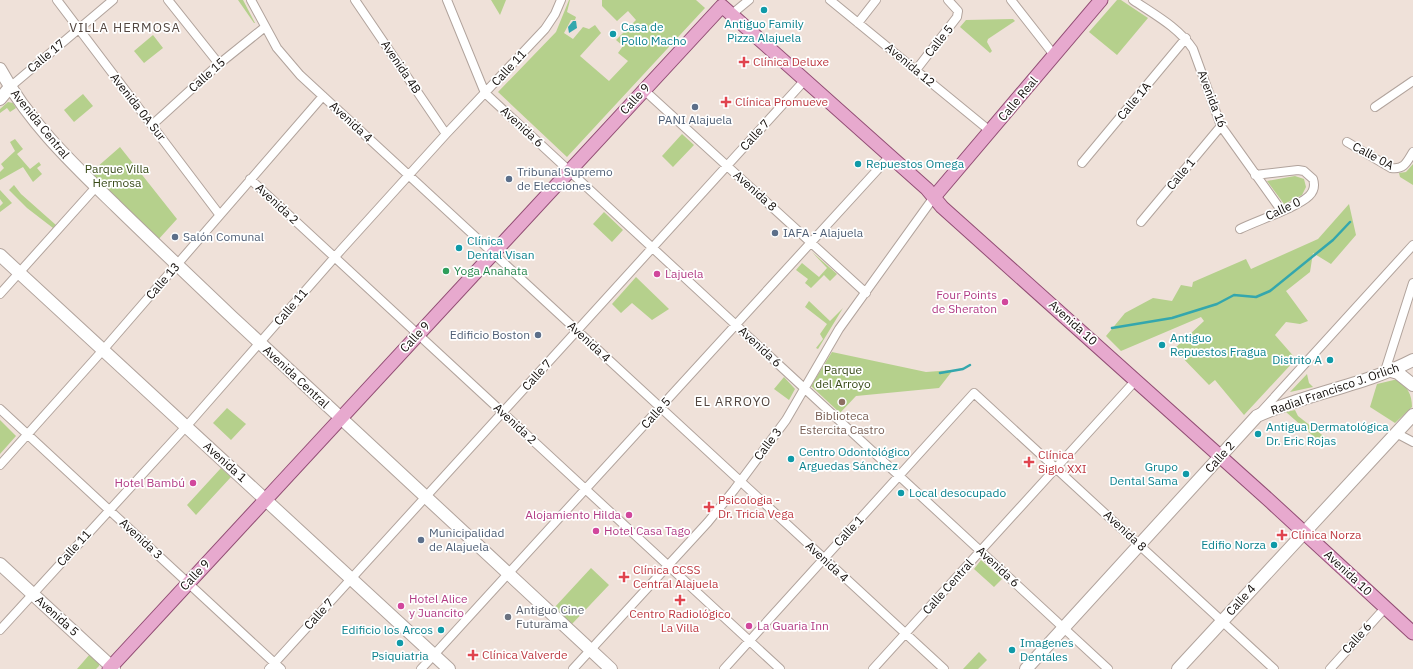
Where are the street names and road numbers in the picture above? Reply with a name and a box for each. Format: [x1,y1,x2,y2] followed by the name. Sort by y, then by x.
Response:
[921,22,956,60] street label: Calle 5
[24,36,67,76] street label: Calle 17
[378,37,425,96] street label: Avenida 4B
[882,40,938,90] street label: Avenida 12
[488,46,529,89] street label: Calle 11
[185,54,228,95] street label: Calle 15
[1195,68,1230,130] street label: Avenida 16
[107,70,170,144] street label: Avenida 0A Sur
[995,73,1041,124] street label: Calle Real
[1114,79,1154,123] street label: Calle 1A
[617,80,653,117] street label: Calle 9
[8,86,73,161] street label: Avenida Central
[327,98,376,145] street label: Avenida 4
[498,103,547,150] street label: Avenida 6
[737,116,773,153] street label: Calle 7
[1350,138,1397,173] street label: Calle 0A
[1163,155,1198,193] street label: Calle 1
[731,167,780,214] street label: Avenida 8
[253,180,302,227] street label: Avenida 2
[1263,194,1303,223] street label: Calle 0
[142,259,183,302] street label: Calle 13
[270,285,311,328] street label: Calle 11
[1046,297,1101,348] street label: Avenida 10
[397,318,433,355] street label: Calle 9
[565,318,614,365] street label: Avenida 4
[736,323,785,370] street label: Avenida 6
[260,342,333,411] street label: Avenida Central
[519,356,555,393] street label: Calle 7
[1269,359,1401,418] street label: Radial Francisco J. Orlich
[638,394,674,431] street label: Calle 5
[491,400,540,447] street label: Avenida 2
[750,424,785,463] street label: Calle 3
[201,438,250,485] street label: Avenida 1
[1202,438,1238,475] street label: Calle 2
[1101,507,1150,554] street label: Avenida 8
[831,512,867,549] street label: Calle 1
[117,515,166,562] street label: Avenida 3
[53,526,94,569] street label: Calle 11
[803,538,852,585] street label: Avenida 4
[974,543,1023,590] street label: Avenida 6
[1321,547,1375,599] street label: Avenida 10
[177,556,213,593] street label: Calle 9
[919,556,976,617] street label: Calle Central
[1223,581,1259,618] street label: Calle 4
[33,592,82,639] street label: Avenida 5
[301,595,337,632] street label: Calle 7
[1339,619,1375,656] street label: Calle 6

